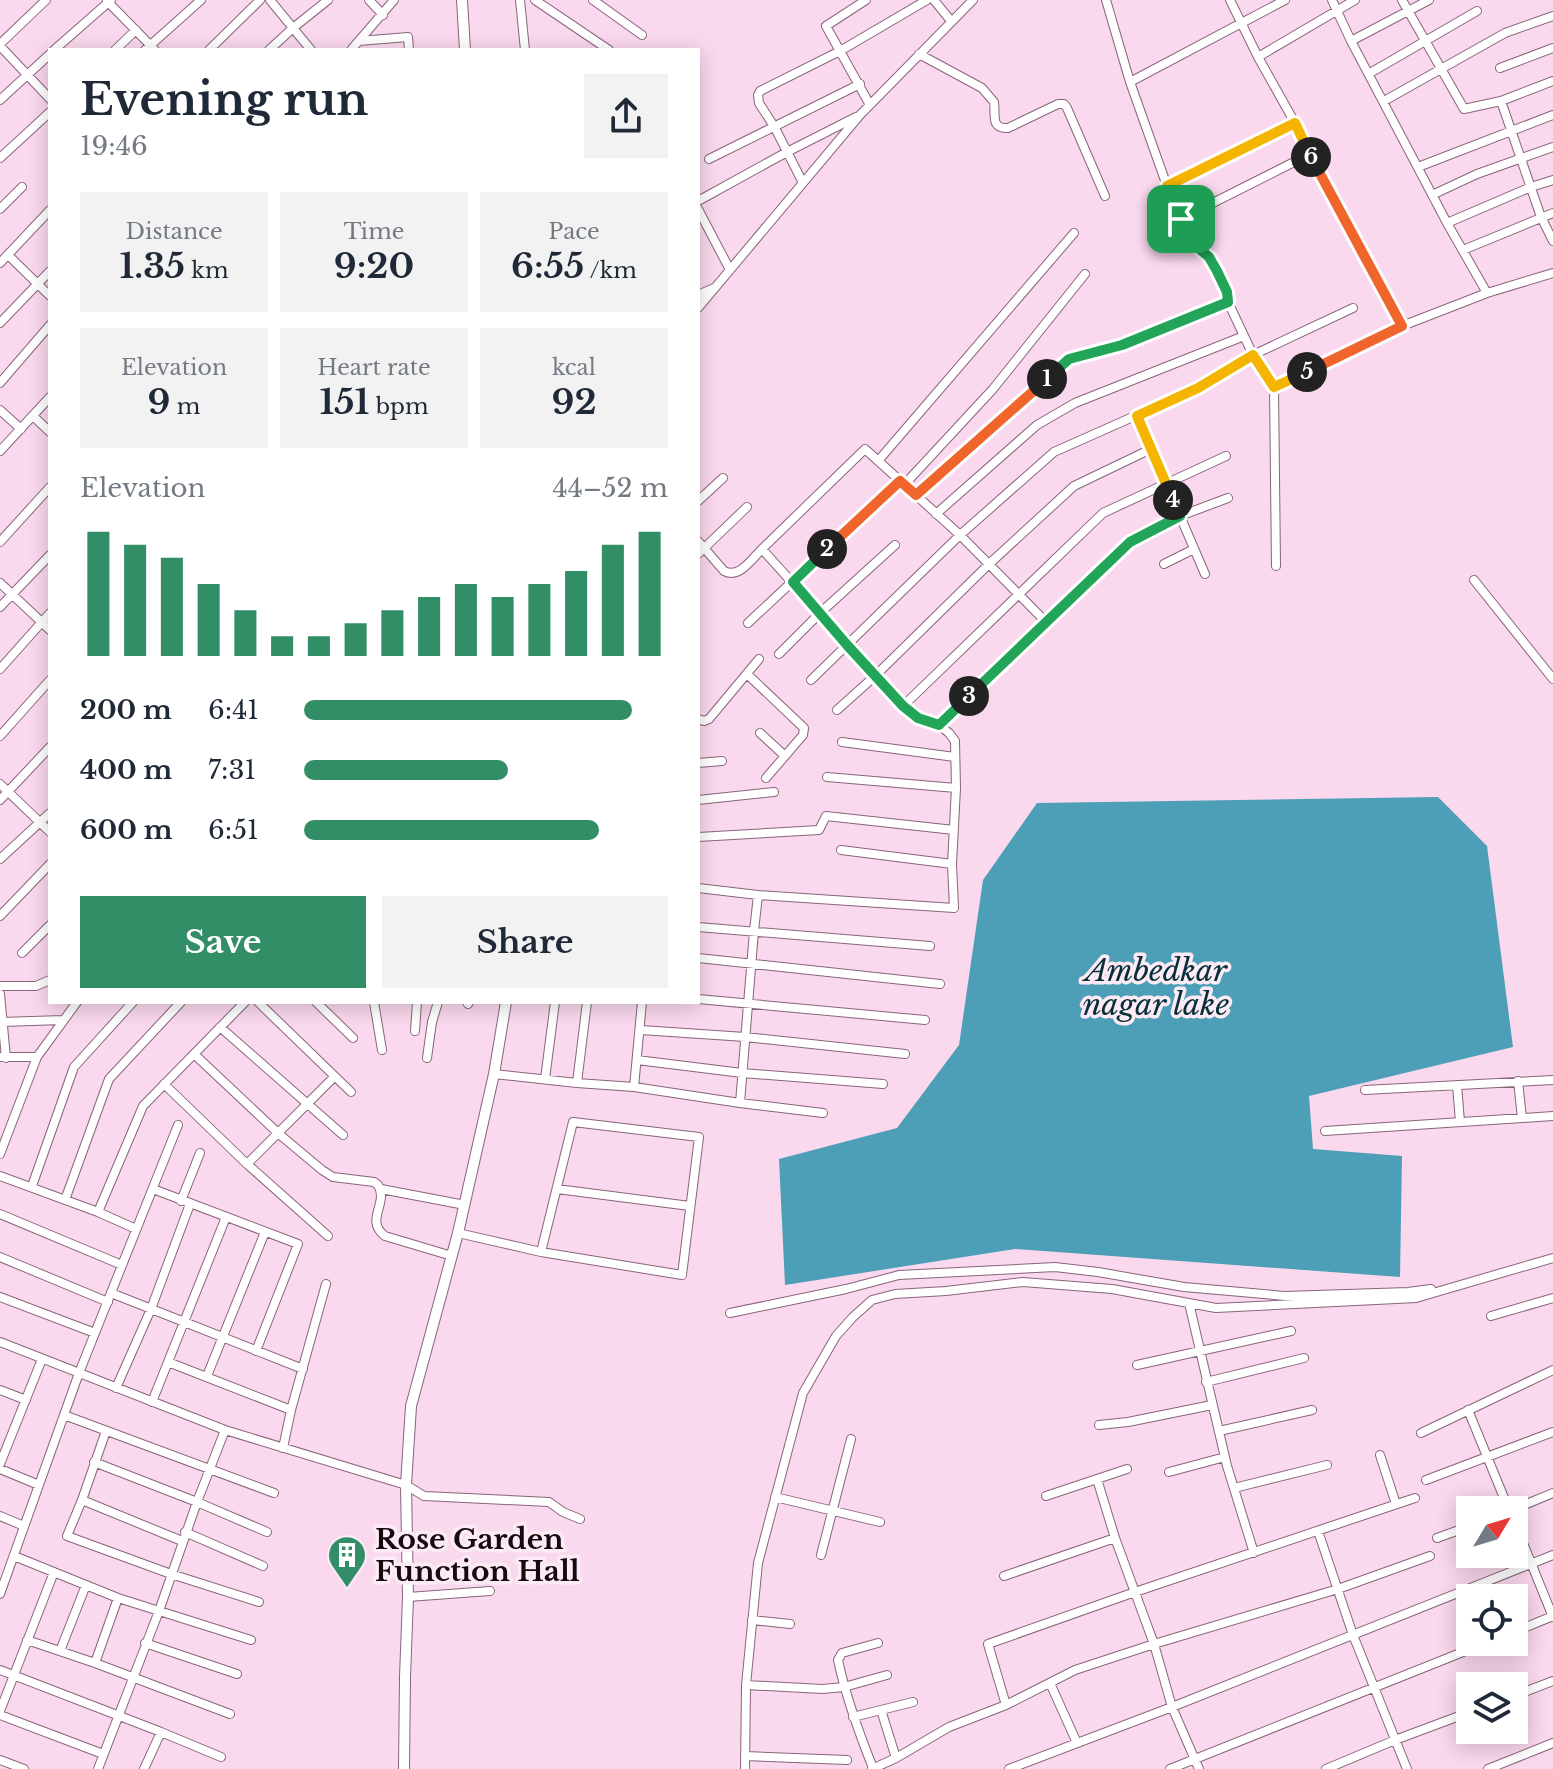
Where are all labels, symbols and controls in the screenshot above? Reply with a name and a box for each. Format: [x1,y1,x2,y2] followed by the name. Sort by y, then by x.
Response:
[80,72,368,127] text: Evening run
[584,74,668,158] button: share
[80,130,148,162] text: 19:46
[1291,137,1331,177] pin: 6
[1304,143,1318,170] text: 6
[1147,185,1215,253] pin
[1159,197,1203,241] icon: arrive
[126,218,223,245] text: Distance
[344,218,404,245] text: Time
[548,218,600,245] text: Pace
[119,245,185,287] text: 1.35
[334,245,414,287] text: 9:20
[511,245,584,287] text: 6:55
[185,257,229,284] text: km
[584,257,637,284] text: /km
[1287,352,1327,392] pin: 5
[121,354,227,381] text: Elevation
[317,354,431,381] text: Heart rate
[552,354,596,381] text: kcal
[1300,358,1314,385] text: 5
[1027,359,1067,399] pin: 1
[1042,365,1052,392] text: 1
[148,381,171,423] text: 9
[319,381,369,423] text: 151
[551,381,597,423] text: 92
[171,393,200,420] text: m
[369,393,429,420] text: bpm
[80,472,206,504] text: Elevation
[553,472,668,504] text: 44–52 m
[1153,480,1193,520] pin: 4
[1166,486,1180,513] text: 4
[807,529,847,569] pin: 2
[820,535,834,562] text: 2
[949,676,989,716] pin: 3
[962,682,976,709] text: 3
[80,694,172,726] text: 200 m
[208,694,259,726] text: 6:41
[80,754,172,786] text: 400 m
[208,754,256,786] text: 7:31
[80,814,172,846] text: 600 m
[208,814,259,846] text: 6:51
[80,896,366,988] button: Save
[382,896,668,988] button: Share
[1081,952,1230,1023] water label: Ambedkar nagar lake
[1456,1496,1528,1568] north arrow
[1456,1496,1528,1744] map controls
[375,1522,580,1589] place label: Rose Garden Function Hall
[326,1534,368,1589] building icon: Rose Garden Function Hall
[1456,1584,1528,1656] button: locate
[1456,1672,1528,1744] button: layers

